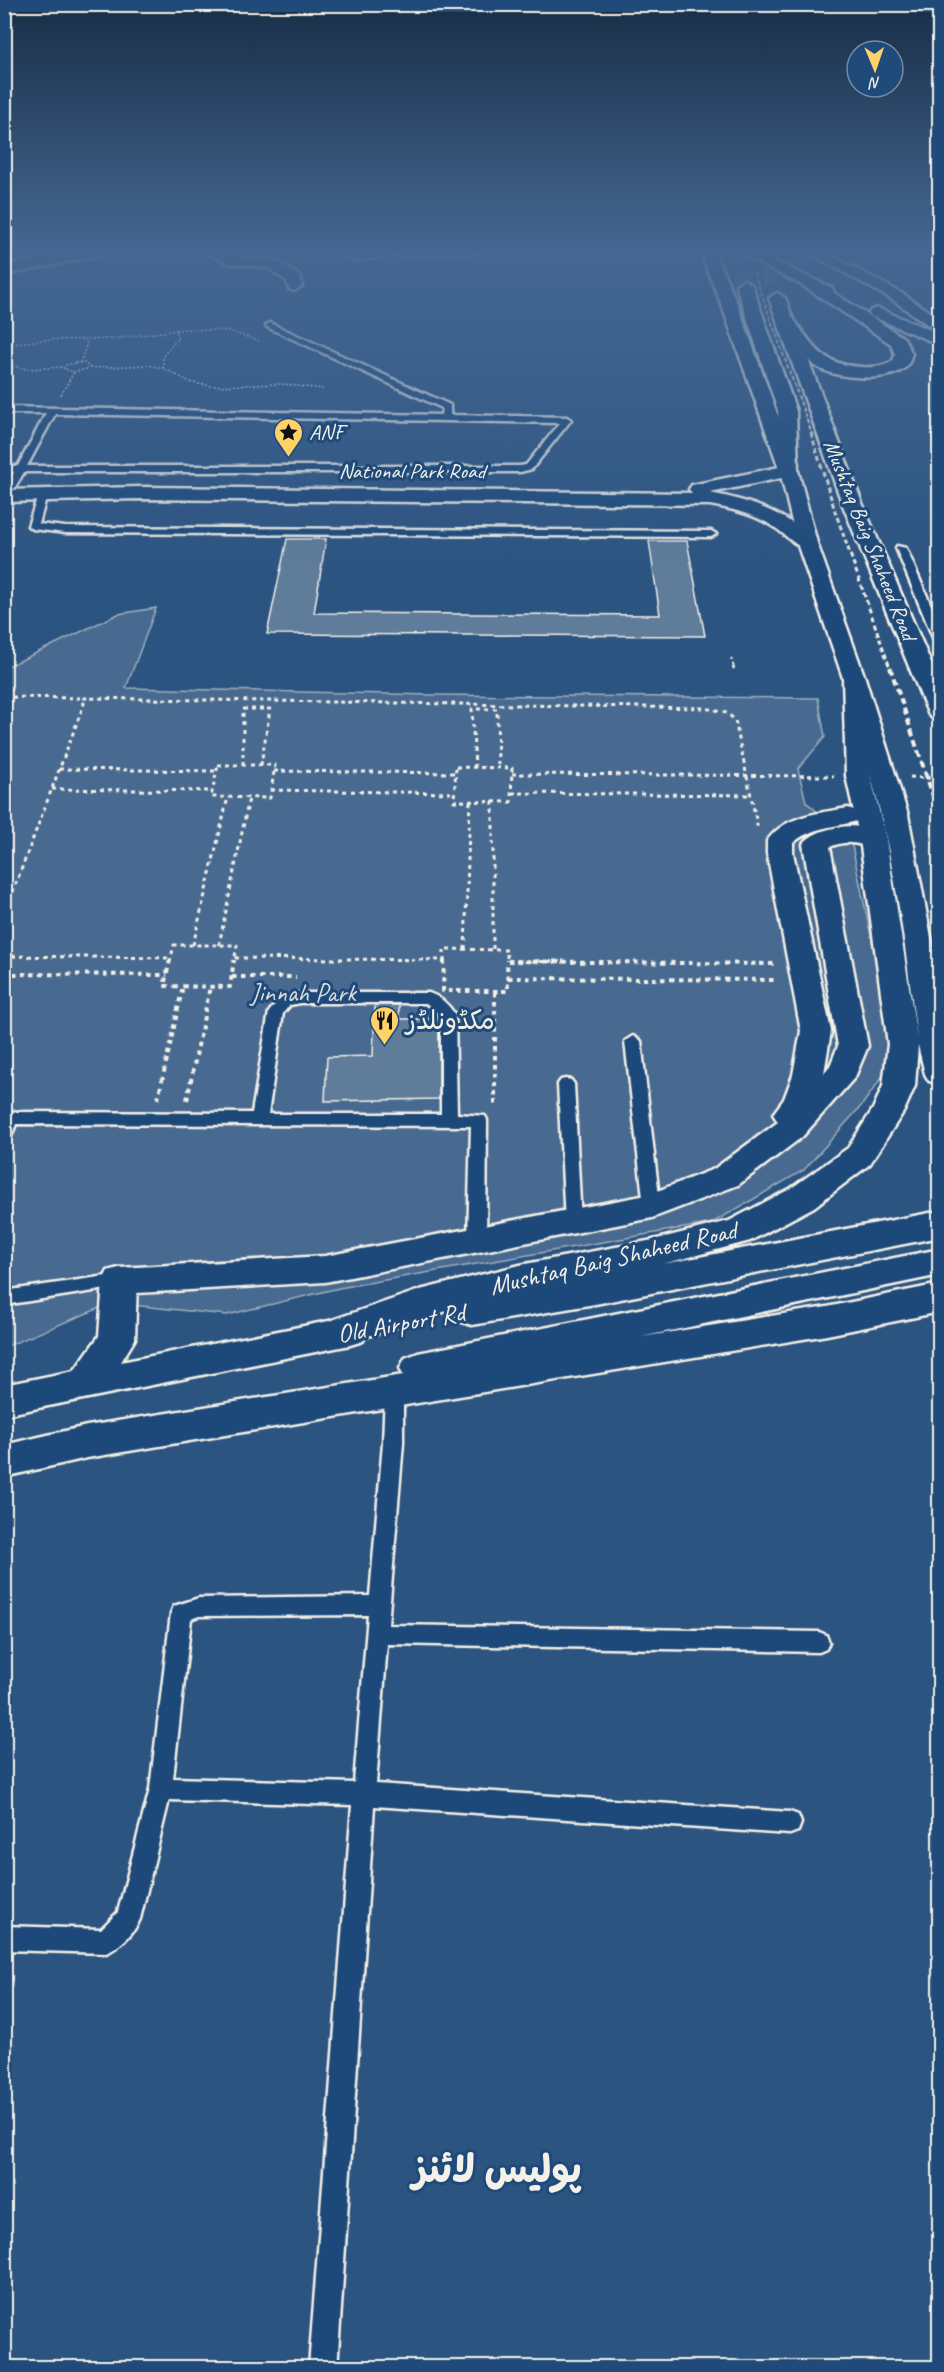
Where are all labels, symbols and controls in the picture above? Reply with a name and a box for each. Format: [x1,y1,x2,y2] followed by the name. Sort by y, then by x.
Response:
[845,39,905,99] north arrow
[867,73,881,93] text: N
[272,416,304,458] place icon: ANF
[309,418,348,446] place label: ANF
[817,436,924,647] street label: Mushtaq Baig Shaheed Road
[339,457,489,485] street label: National Park Road
[248,976,357,1009] park label: Jinnah Park
[369,1004,401,1046] restaurant icon: مکڈونلڈز
[404,1004,495,1037] place label: مکڈونلڈز
[486,1213,743,1302] street label: Mushtaq Baig Shaheed Road
[335,1295,471,1350] street label: Old Airport Rd
[408,2145,582,2194] district label: پولیس لائنز

